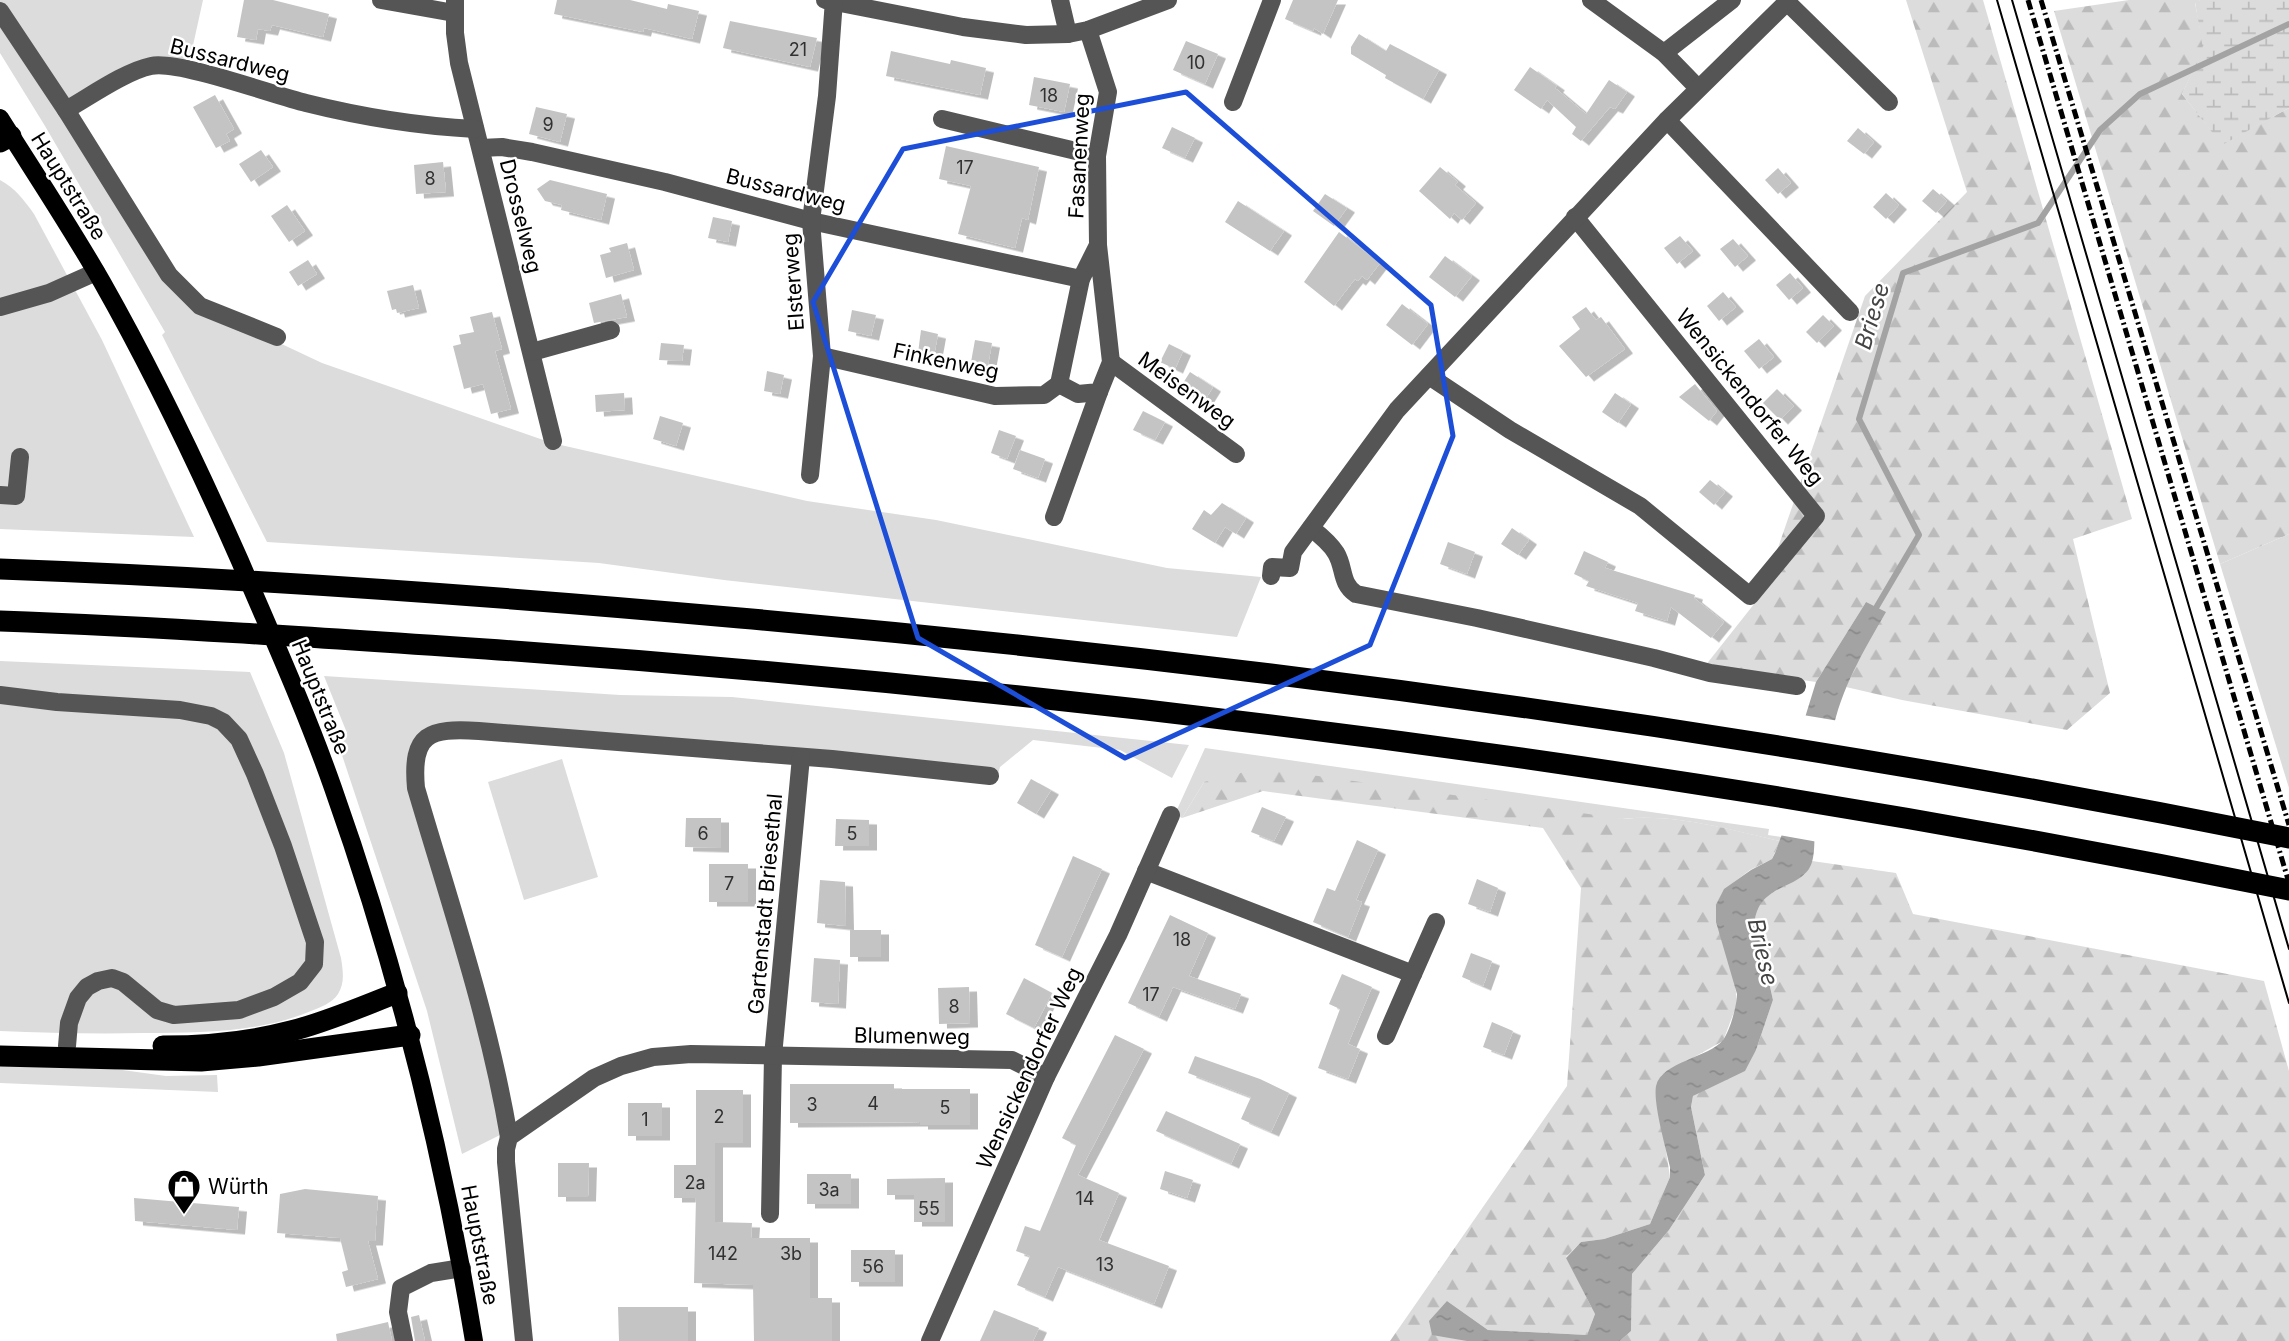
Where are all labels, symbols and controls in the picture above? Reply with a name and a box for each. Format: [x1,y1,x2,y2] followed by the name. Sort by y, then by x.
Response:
[168,33,292,87] street label: Bussardweg
[789,39,807,60] house number: 21
[1187,52,1205,73] house number: 10
[1040,85,1058,106] house number: 18
[1063,93,1095,219] street label: Fasanenweg
[542,114,554,135] house number: 9
[26,128,112,244] street label: Hauptstraße
[495,156,547,276] street label: Drosselweg
[956,157,974,178] house number: 17
[724,163,848,217] street label: Bussardweg
[424,168,436,189] house number: 8
[777,232,809,332] street label: Elsterweg
[1849,279,1895,353] water label: Briese
[1671,304,1829,490] street label: Wensickendorfer Weg
[891,338,1001,384] street label: Finkenweg
[1134,346,1240,434] street label: Meisenweg
[287,636,355,758] street label: Hauptstraße
[743,793,787,1015] street label: Gartenstadt Briesethal
[697,823,709,844] house number: 6
[847,823,857,844] house number: 5
[724,873,734,894] house number: 7
[1742,916,1784,988] water label: Briese
[1173,929,1191,950] house number: 18
[971,963,1087,1173] street label: Wensickendorfer Weg
[1142,984,1160,1005] house number: 17
[948,996,960,1017] house number: 8
[854,1022,970,1050] street label: Blumenweg
[867,1093,879,1114] house number: 4
[806,1094,818,1115] house number: 3
[940,1097,950,1118] house number: 5
[714,1106,724,1127] house number: 2
[641,1109,649,1130] house number: 1
[165,1167,203,1216] shop icon: Würth
[684,1172,706,1193] house number: 2a
[208,1174,269,1199] place label: Würth
[818,1179,840,1200] house number: 3a
[456,1183,504,1307] street label: Hauptstraße
[1076,1188,1094,1209] house number: 14
[918,1198,940,1219] house number: 55
[708,1243,738,1264] house number: 142
[780,1243,802,1264] house number: 3b
[1096,1254,1114,1275] house number: 13
[862,1256,884,1277] house number: 56

